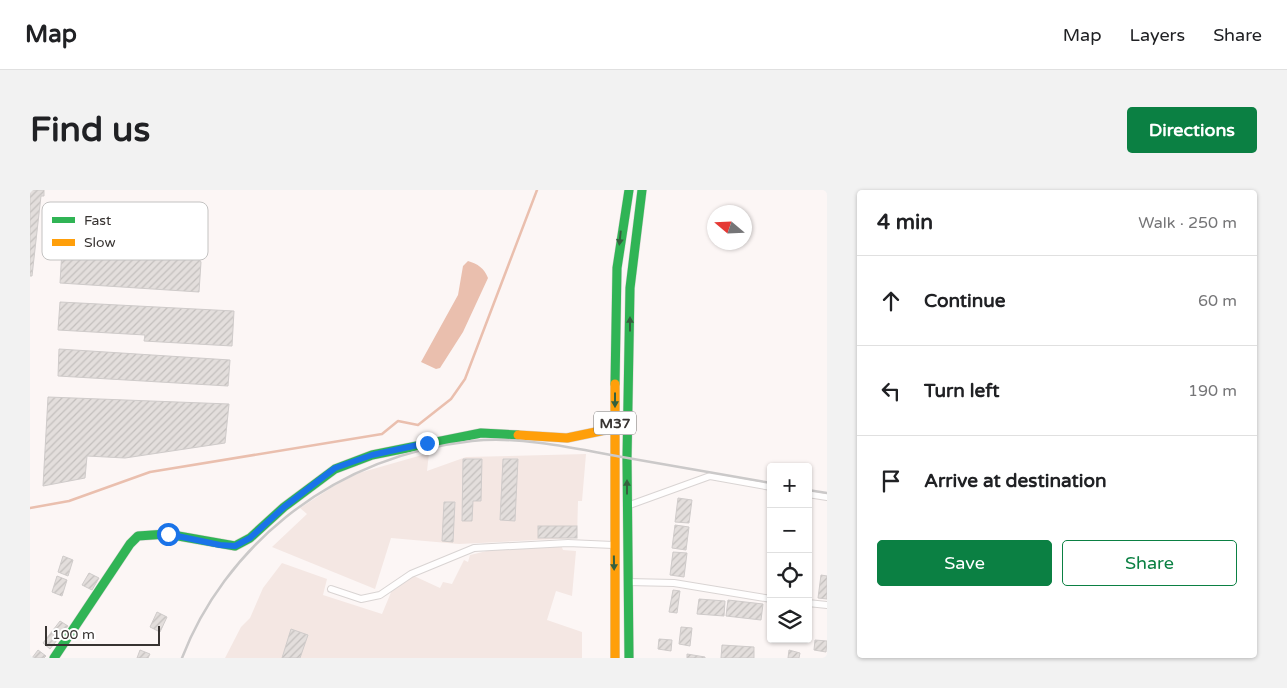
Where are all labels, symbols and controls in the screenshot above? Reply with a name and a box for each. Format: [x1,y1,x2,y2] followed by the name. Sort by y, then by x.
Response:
[25,20,77,49] text: Map
[1063,24,1102,46] text: Map
[1130,24,1185,46] text: Layers
[1213,24,1262,46] text: Share
[1127,107,1257,153] button: Directions
[30,109,150,151] text: Find us
[42,202,208,260] legend
[707,205,752,250] north arrow
[877,210,933,235] text: 4 min
[84,212,112,229] text: Fast
[1138,213,1237,233] text: Walk · 250 m
[616,230,624,246] one-way arrow
[84,234,116,251] text: Slow
[877,287,905,315] icon: ahead
[924,290,1006,312] text: Continue
[1198,291,1237,311] text: 60 m
[626,316,634,332] one-way arrow
[877,377,905,405] icon: left
[924,380,1000,402] text: Turn left
[1188,381,1237,401] text: 190 m
[611,392,619,408] one-way arrow
[594,412,636,434] road number: M37
[416,432,439,455] route end
[767,463,812,643] map controls
[767,463,812,508] button: +
[877,467,905,495] icon: arrive
[924,470,1107,492] text: Arrive at destination
[623,479,631,495] one-way arrow
[767,508,812,553] button: −
[157,523,180,546] route start
[877,540,1052,586] button: Save
[1062,540,1237,586] button: Share
[767,553,812,598] button: locate
[610,555,618,571] one-way arrow
[767,598,812,643] button: layers
[45,623,160,646] scale bar
[52,626,95,643] text: 100 m

